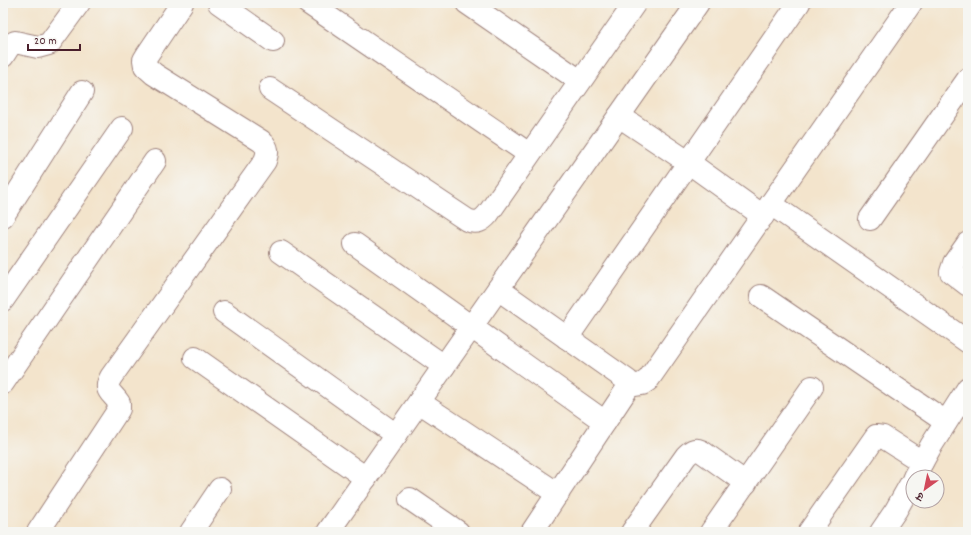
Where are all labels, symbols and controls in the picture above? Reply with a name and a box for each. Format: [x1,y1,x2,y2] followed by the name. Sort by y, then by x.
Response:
[28,26,80,52] scale bar
[34,33,57,50] text: 20 m
[905,469,945,509] north arrow
[913,487,928,505] text: उ

